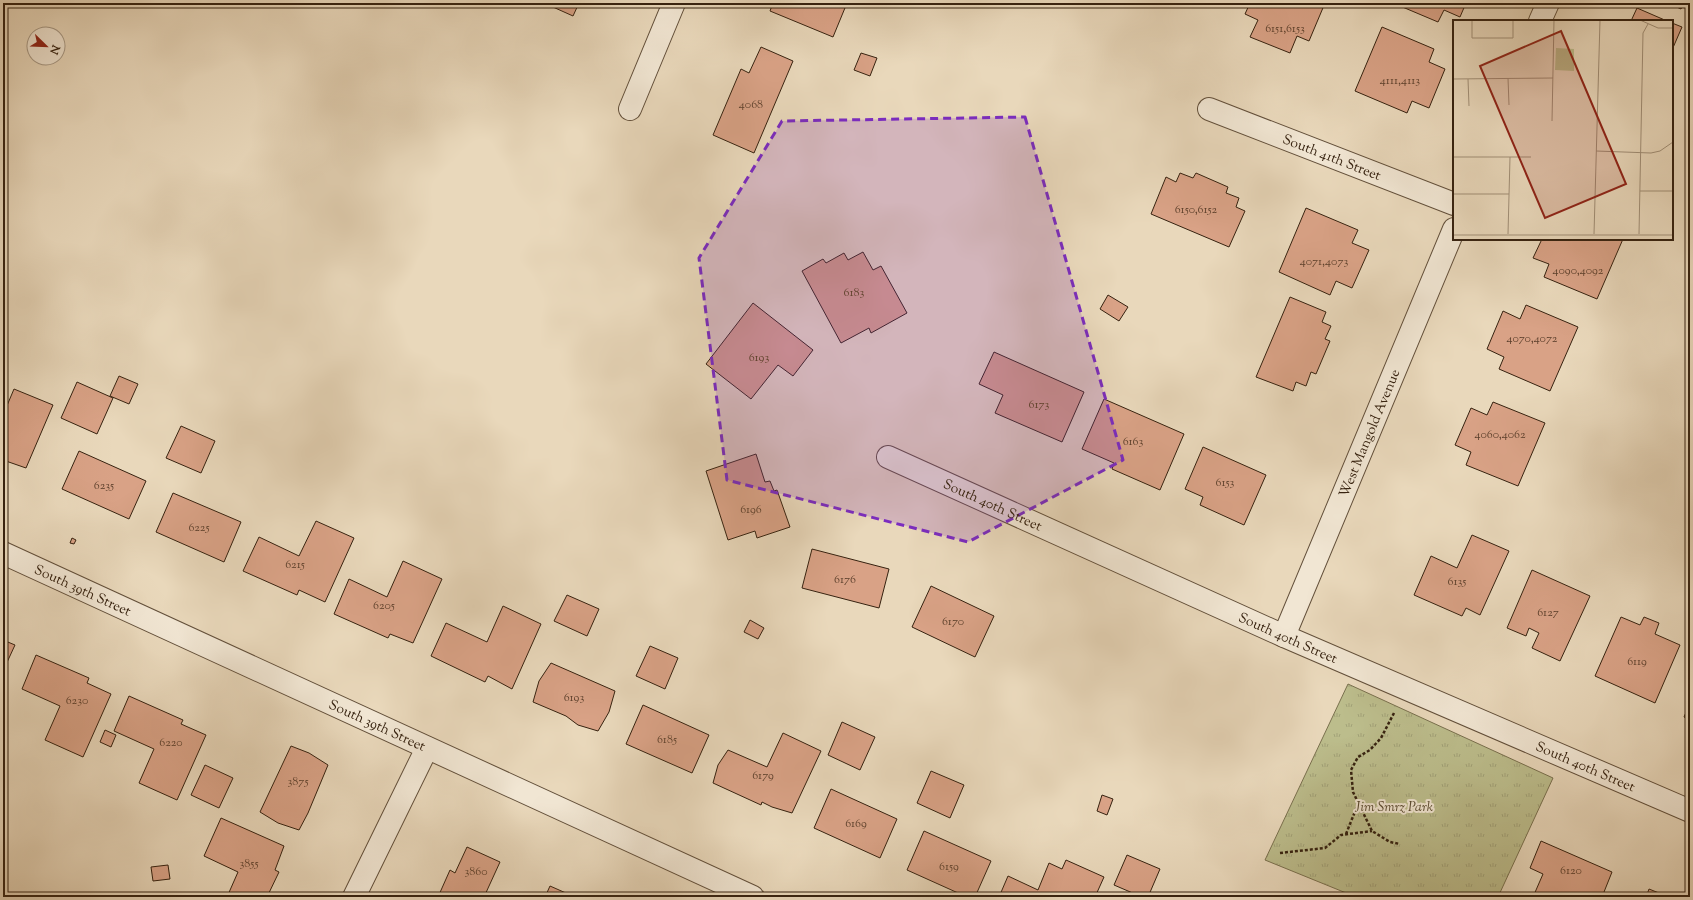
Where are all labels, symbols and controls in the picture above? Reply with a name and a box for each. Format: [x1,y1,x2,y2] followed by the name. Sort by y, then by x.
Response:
[1265,20,1305,38] house number: 6151,6153
[1453,20,1673,240] inset map
[26,26,66,66] north arrow
[45,41,64,57] text: N
[1380,72,1420,90] house number: 4111,4113
[739,96,763,114] house number: 4068
[1279,130,1384,187] street label: South 41th Street
[1175,201,1218,219] house number: 6150,6152
[1300,253,1348,271] house number: 4071,4073
[1553,262,1604,280] house number: 4090,4092
[844,284,865,302] house number: 6183
[1507,330,1558,348] house number: 4070,4072
[749,349,769,367] house number: 6193
[1335,367,1406,501] street label: West Mangold Avenue
[1029,396,1050,414] house number: 6173
[1474,426,1526,444] house number: 4060,4062
[1123,433,1144,451] house number: 6163
[1216,474,1235,492] house number: 6153
[939,475,1045,537] street label: South 40th Street
[94,477,114,495] house number: 6235
[740,501,762,519] house number: 6196
[188,519,210,537] house number: 6225
[285,556,305,574] house number: 6215
[30,561,134,622] street label: South 39th Street
[834,571,856,589] house number: 6176
[1448,573,1466,591] house number: 6135
[373,597,395,615] house number: 6205
[1537,604,1559,622] house number: 6127
[1235,609,1340,670] street label: South 40th Street
[942,613,964,631] house number: 6170
[1627,653,1647,671] house number: 6119
[564,689,584,707] house number: 6193
[66,692,88,710] house number: 6230
[325,696,429,758] street label: South 39th Street
[657,731,677,749] house number: 6185
[159,734,183,752] house number: 6220
[1532,738,1638,798] street label: South 40th Street
[752,767,774,785] house number: 6179
[288,773,308,791] house number: 3875
[1354,798,1434,818] park label: Jim Smrz Park
[845,815,867,833] house number: 6169
[239,855,259,873] house number: 3855
[939,858,959,876] house number: 6159
[1560,862,1582,880] house number: 6120
[464,863,488,881] house number: 3860

